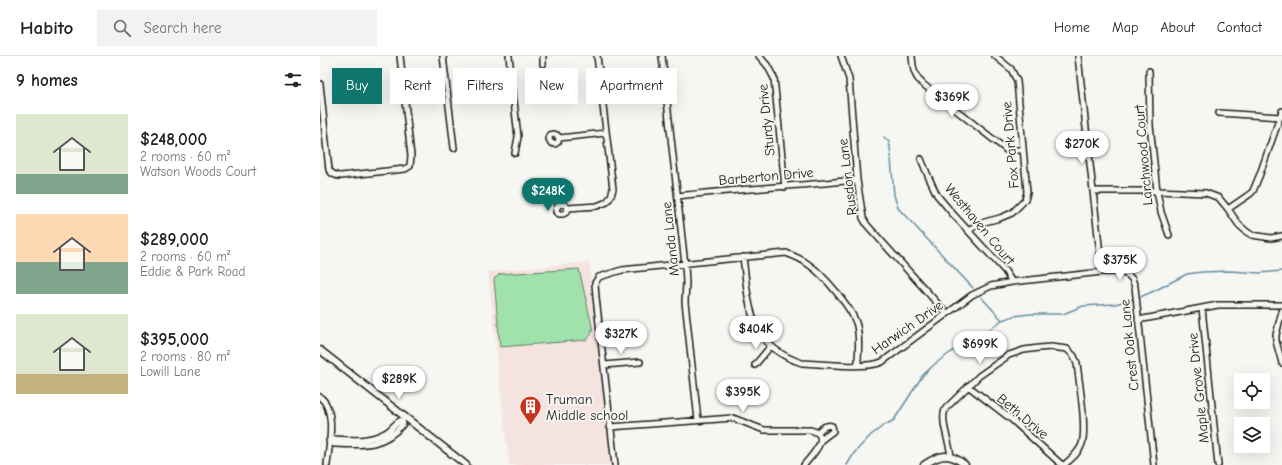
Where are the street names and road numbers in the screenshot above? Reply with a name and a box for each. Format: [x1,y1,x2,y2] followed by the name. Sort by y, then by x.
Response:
[754,83,779,157] street label: Sturdy Drive
[998,101,1023,189] street label: Fox Park Drive
[1131,103,1156,206] street label: Larchwood Court
[834,138,861,216] street label: Rusdon Lane
[718,164,814,189] street label: Barberton Drive
[941,180,1019,269] street label: Westhaven Court
[658,201,683,277] street label: Manda Lane
[868,296,946,358] street label: Harwich Drive
[1116,298,1143,391] street label: Crest Oak Lane
[1184,332,1213,444] street label: Maple Grove Drive
[993,390,1052,443] street label: Beth Drive

